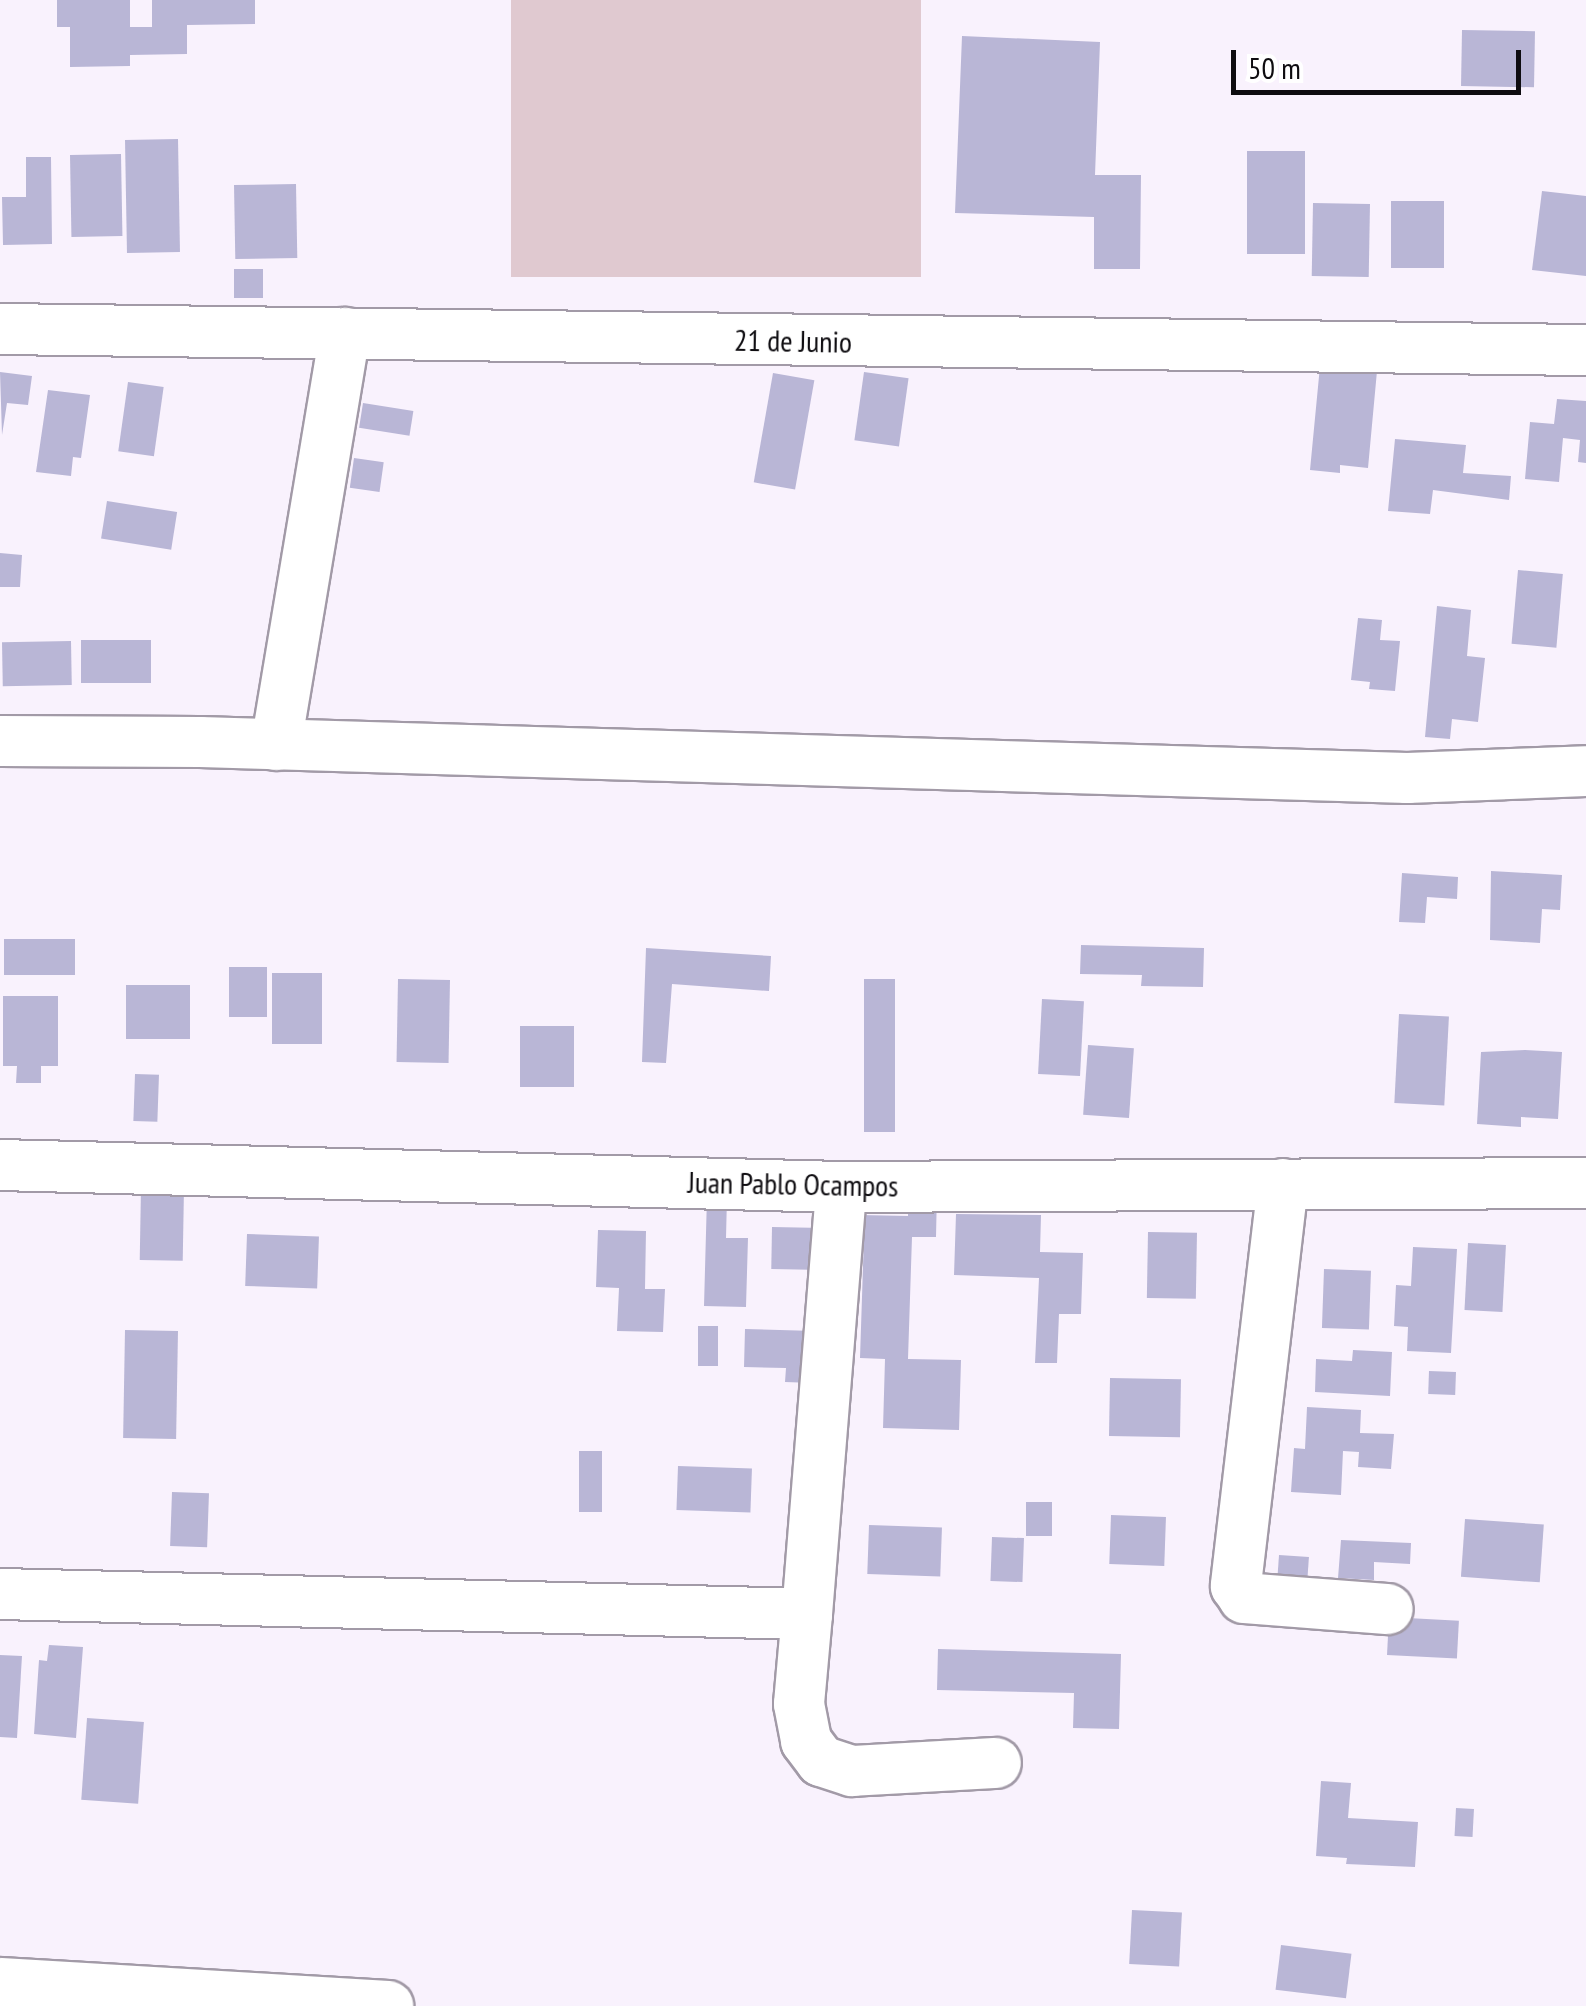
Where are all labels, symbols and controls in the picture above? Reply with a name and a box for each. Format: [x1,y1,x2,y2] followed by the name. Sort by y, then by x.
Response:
[1236,30,1526,92] scale bar
[1248,48,1301,87] text: 50 m
[734,322,852,360] street label: 21 de Junio
[687,1164,899,1204] street label: Juan Pablo Ocampos

